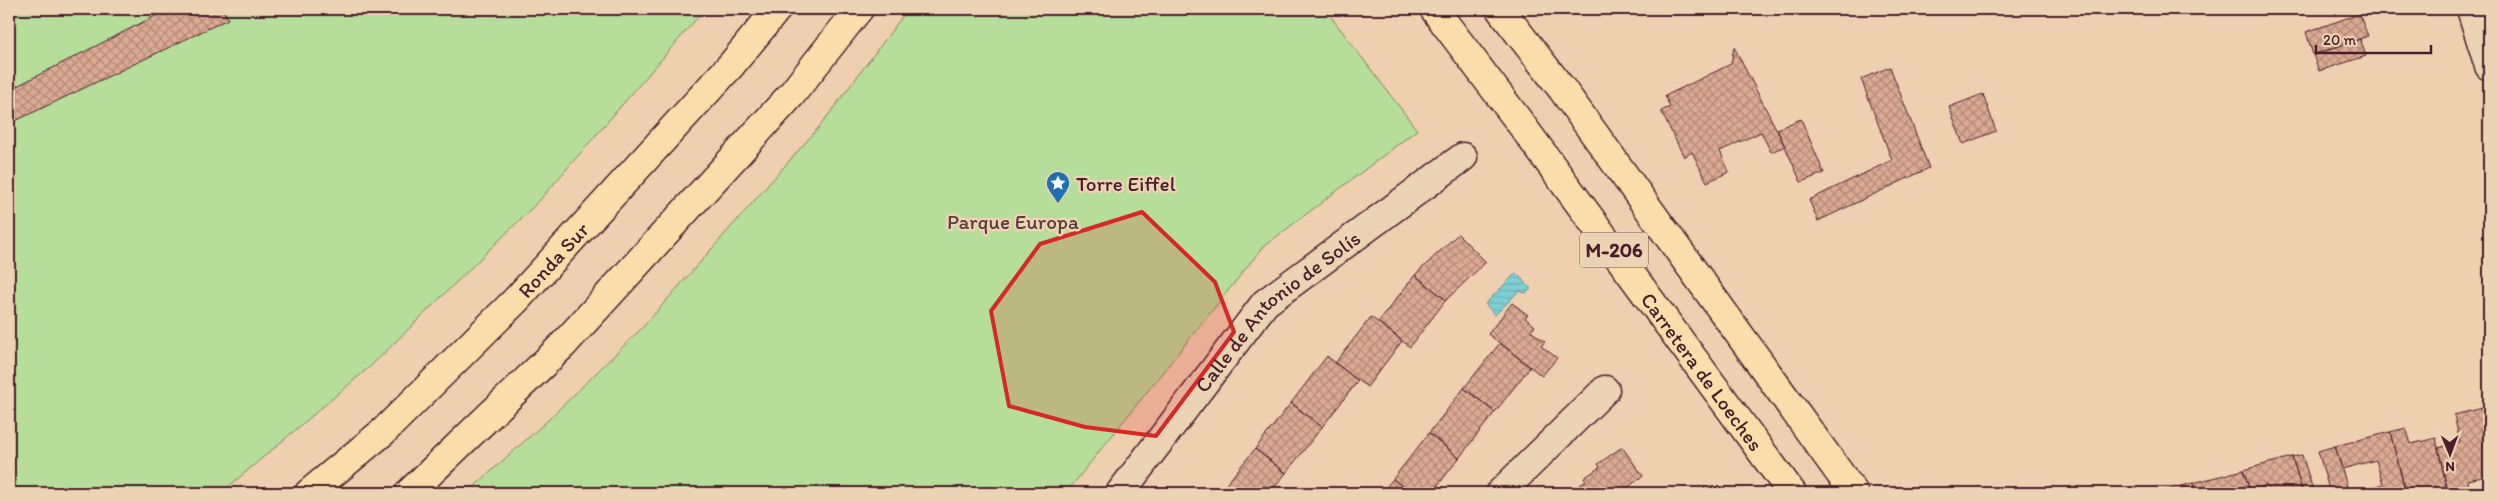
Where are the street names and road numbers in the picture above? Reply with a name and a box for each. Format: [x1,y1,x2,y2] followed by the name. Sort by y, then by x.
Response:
[512,216,594,303] street label: Ronda Sur
[1189,225,1365,397] street label: Calle de Antonio de Solís
[1580,232,1648,268] road number: M-206
[1636,287,1769,455] street label: Carretera de Loeches

